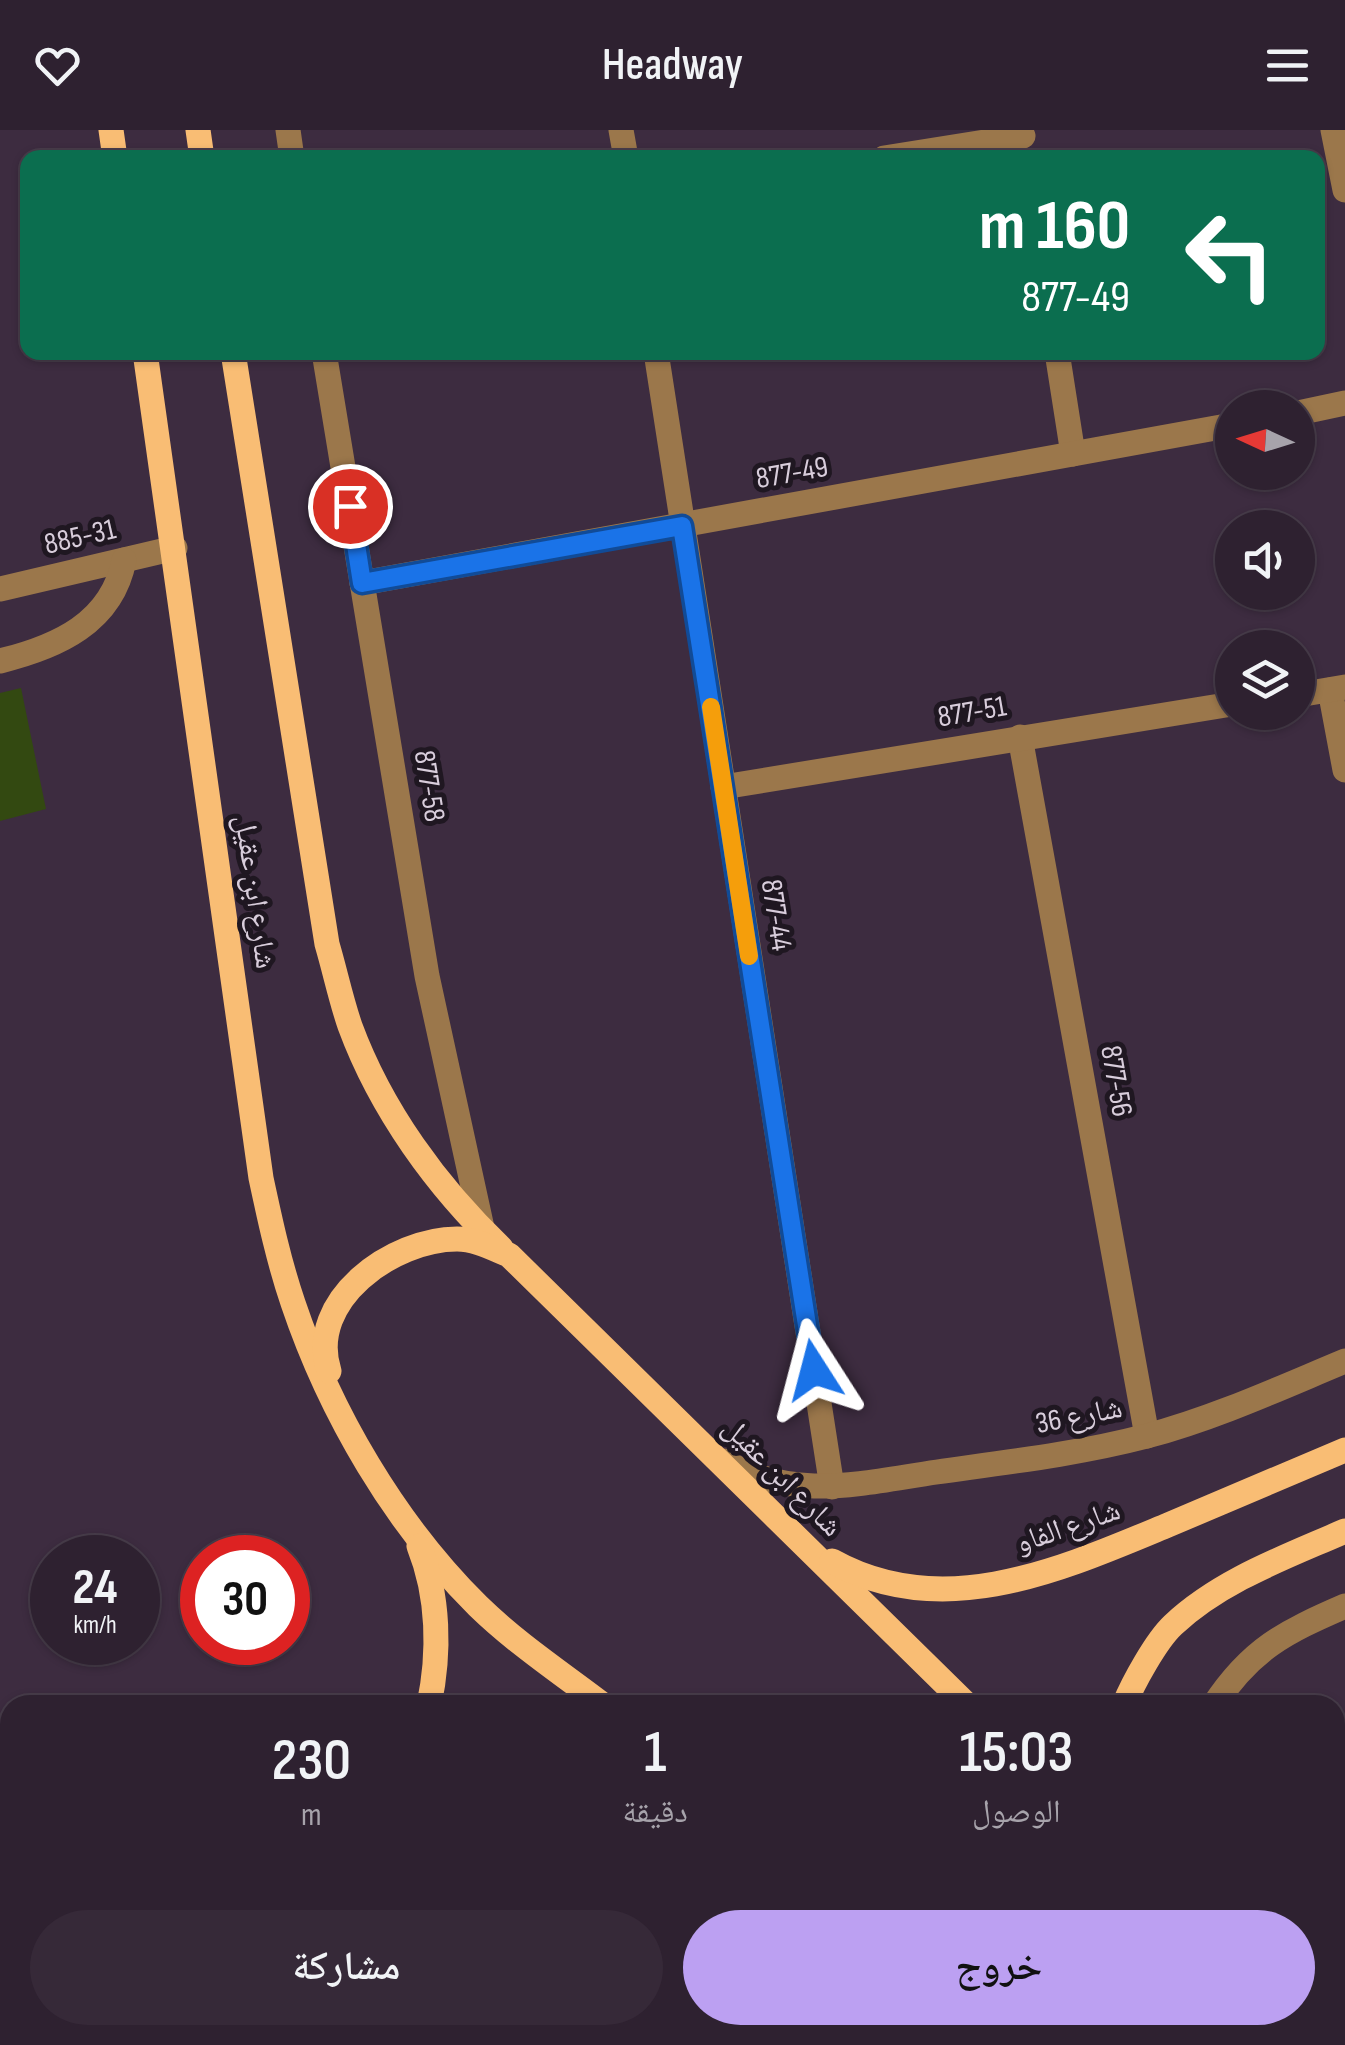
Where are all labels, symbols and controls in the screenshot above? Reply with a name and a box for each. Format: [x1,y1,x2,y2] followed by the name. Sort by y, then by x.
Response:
[30,38,85,93] icon: heart
[602,38,743,93] text: Headway
[1260,38,1315,93] icon: menu
[979,185,1130,269] text: 160 m
[1165,190,1295,320] icon: left
[1021,270,1130,325] text: 877-49
[1215,390,1315,490] north arrow
[1215,390,1315,730] map controls
[753,449,831,497] street label: 877-49
[308,464,393,549] pin
[323,479,378,534] icon: arrive
[1215,510,1315,610] button: sound
[41,511,120,563] street label: 885-31
[1215,630,1315,730] button: layers
[935,688,1010,736] street label: 877-51
[406,748,452,824] street label: 877-58
[226,813,284,971] street label: شارع ابن عقيل
[753,877,799,953] street label: 877-44
[1092,1043,1140,1119] street label: 877-56
[762,1318,866,1422] position arrow
[1033,1390,1125,1442] street label: شارع 36
[715,1410,849,1544] street label: شارع ابن عقيل
[1011,1492,1125,1562] street label: شارع الفاو
[180,1535,310,1665] speed limit sign: 30
[73,1558,117,1618] text: 24
[73,1610,117,1641] text: km/h
[644,1717,666,1789] text: 1
[959,1717,1074,1789] text: 15:03
[271,1725,351,1797] text: 230
[623,1793,688,1832] text: دقيقة
[972,1793,1061,1832] text: الوصول
[301,1796,322,1835] text: m
[30,1910,663,2025] button: مشاركة
[683,1910,1315,2025] button: خروج

